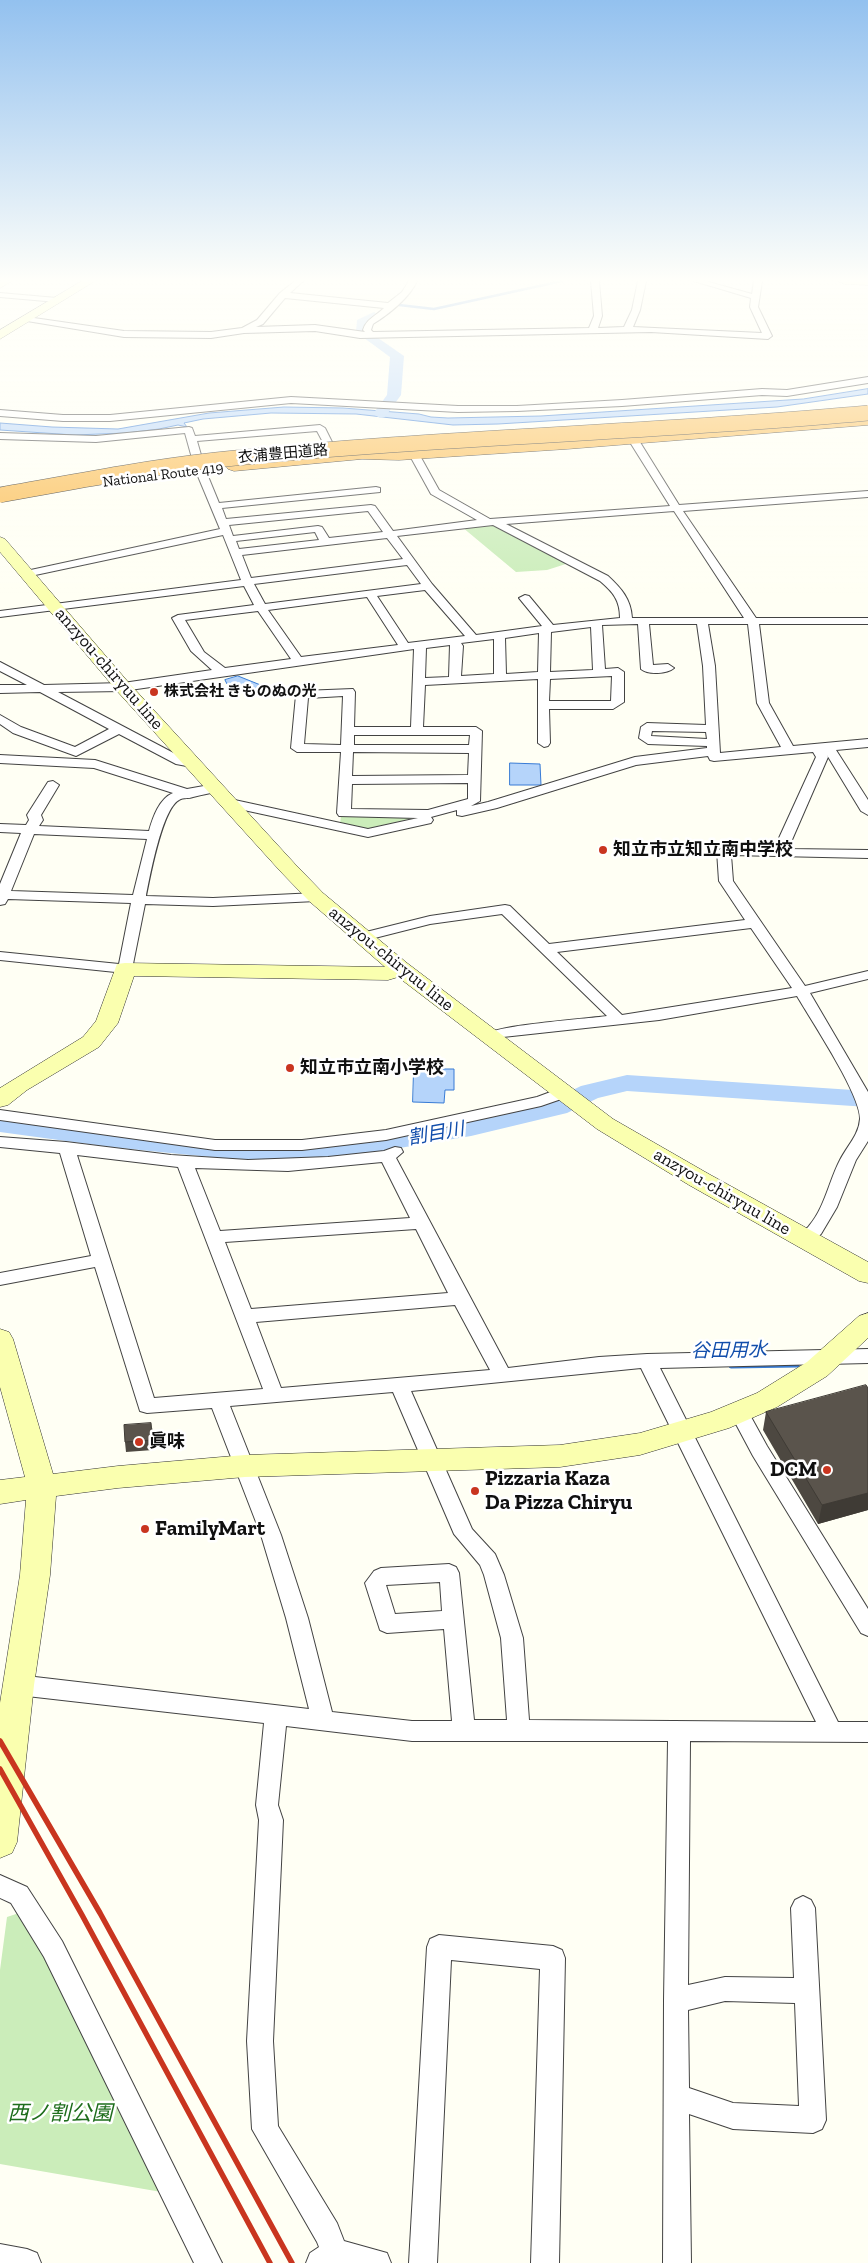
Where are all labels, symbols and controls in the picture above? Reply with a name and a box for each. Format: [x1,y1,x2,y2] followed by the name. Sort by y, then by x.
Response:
[237,441,329,467] street label: 衣浦豊田道路
[102,459,224,491] street label: National Route 419
[50,604,168,734] street label: anzyou-chiryuu line
[164,683,317,701] place label: 株式会社 きものぬの光
[148,686,160,698] marker: 株式会社 きものぬの光
[613,839,793,861] place label: 知立市立知立南中学校
[597,844,609,856] marker: 知立市立知立南中学校
[324,902,458,1016] street label: anzyou-chiryuu line
[300,1057,444,1079] place label: 知立市立南小学校
[284,1062,296,1074] marker: 知立市立南小学校
[406,1118,466,1150] water label: 割目川
[650,1144,794,1240] street label: anzyou-chiryuu line
[691,1339,767,1363] water label: 谷田用水
[149,1431,185,1453] place label: 眞味
[133,1436,145,1448] marker: 眞味
[770,1457,817,1483] place label: DCM
[821,1464,833,1476] marker: DCM
[485,1466,632,1516] place label: Pizzaria Kaza Da Pizza Chiryu
[469,1485,481,1497] marker: Pizzaria Kaza Da Pizza Chiryu
[155,1516,265,1542] place label: FamilyMart
[139,1523,151,1535] marker: FamilyMart
[8,2101,112,2127] park label: 西ノ割公園

